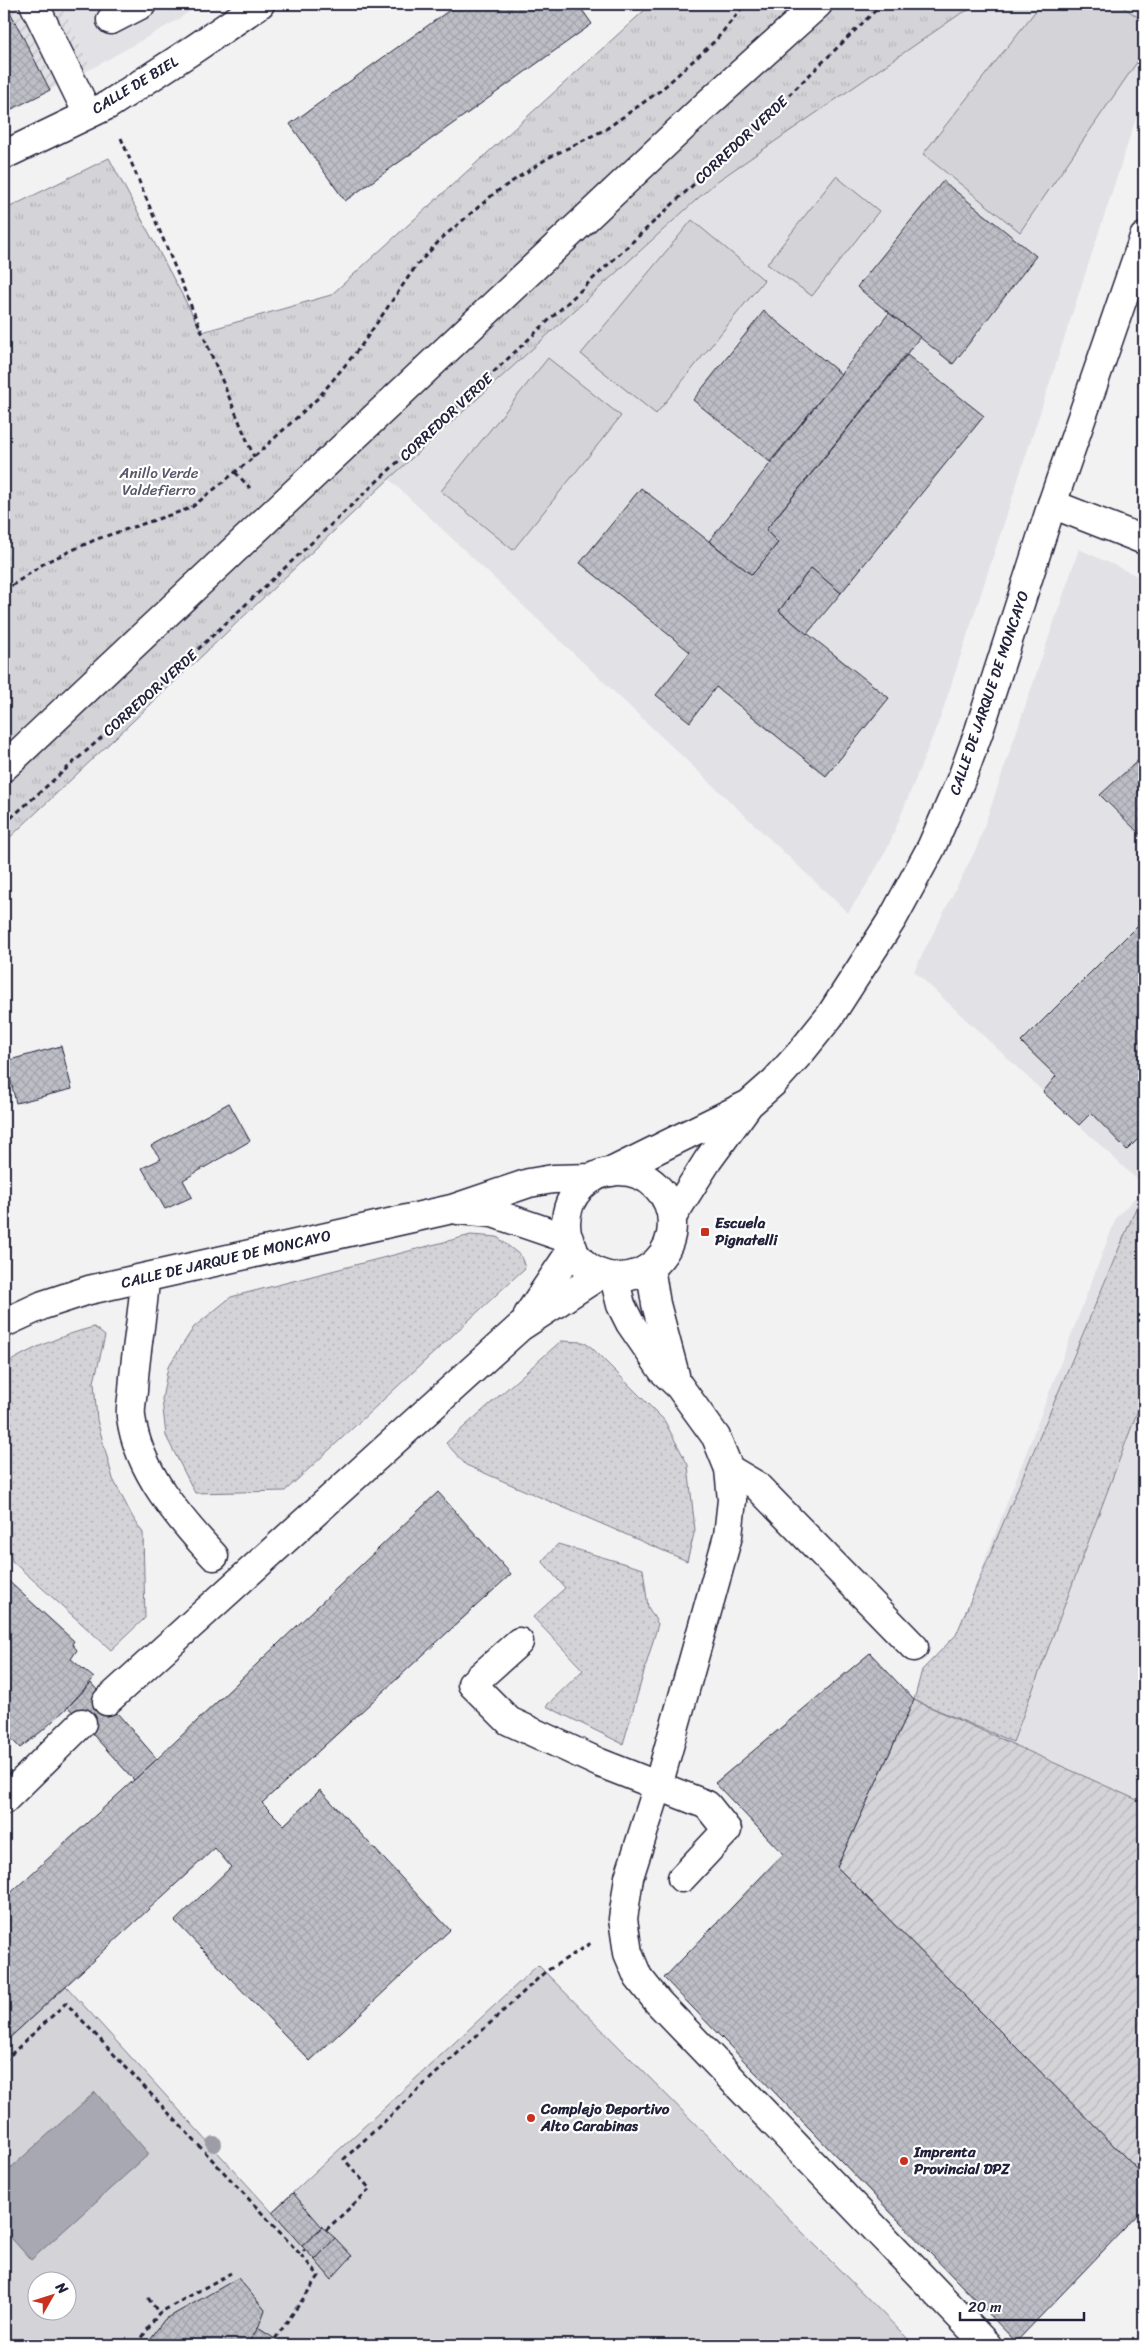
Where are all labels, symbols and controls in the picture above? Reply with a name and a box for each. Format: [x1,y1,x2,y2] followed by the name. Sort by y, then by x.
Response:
[87,49,183,121] street label: CALLE DE BIEL
[688,88,795,191] street label: CORREDOR VERDE
[393,365,500,468] street label: CORREDOR VERDE
[119,460,199,503] park label: Anillo Verde Valdefierro
[942,587,1036,799] street label: CALLE DE JARQUE DE MONCAYO
[96,642,205,743] street label: CORREDOR VERDE
[715,1210,778,1253] place label: Escuela Pignatelli
[119,1222,334,1296] street label: CALLE DE JARQUE DE MONCAYO
[699,1226,711,1238] marker: Escuela Pignatelli
[540,2096,670,2139] place label: Complejo Deportivo Alto Carabinas
[525,2112,537,2124] marker: Complejo Deportivo Alto Carabinas
[913,2139,1010,2182] place label: Imprenta Provincial DPZ
[898,2155,910,2167] marker: Imprenta Provincial DPZ
[28,2272,78,2322] north arrow
[48,2276,75,2300] text: N
[960,2289,1084,2321] scale bar
[968,2294,1002,2320] text: 20 m

